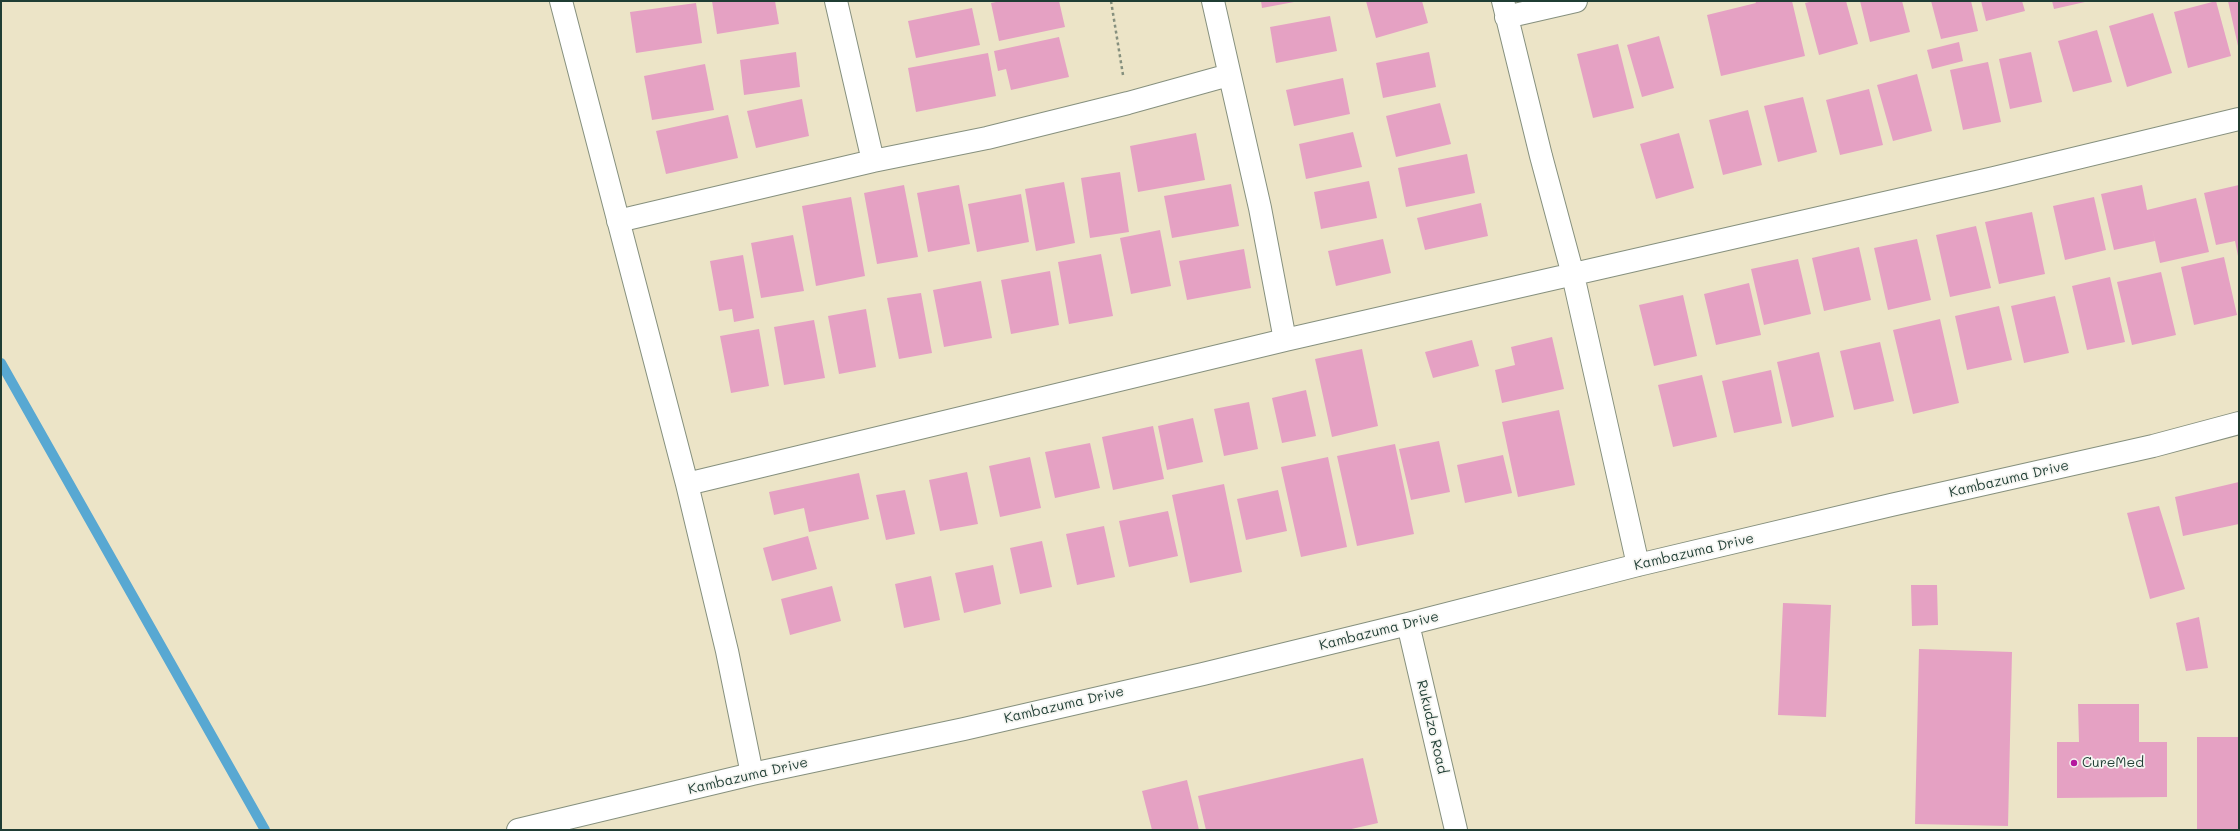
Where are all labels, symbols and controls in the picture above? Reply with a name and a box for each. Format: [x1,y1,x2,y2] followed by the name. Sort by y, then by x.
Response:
[1947,457,2071,501] street label: Kambazuma Drive
[1632,530,1756,574] street label: Kambazuma Drive
[1317,608,1441,654] street label: Kambazuma Drive
[1413,678,1451,776] street label: Rukudzo Road
[1002,683,1126,727] street label: Kambazuma Drive
[686,754,810,798] street label: Kambazuma Drive
[2082,755,2144,771] place label: CureMed
[2069,758,2079,768] marker: CureMed

